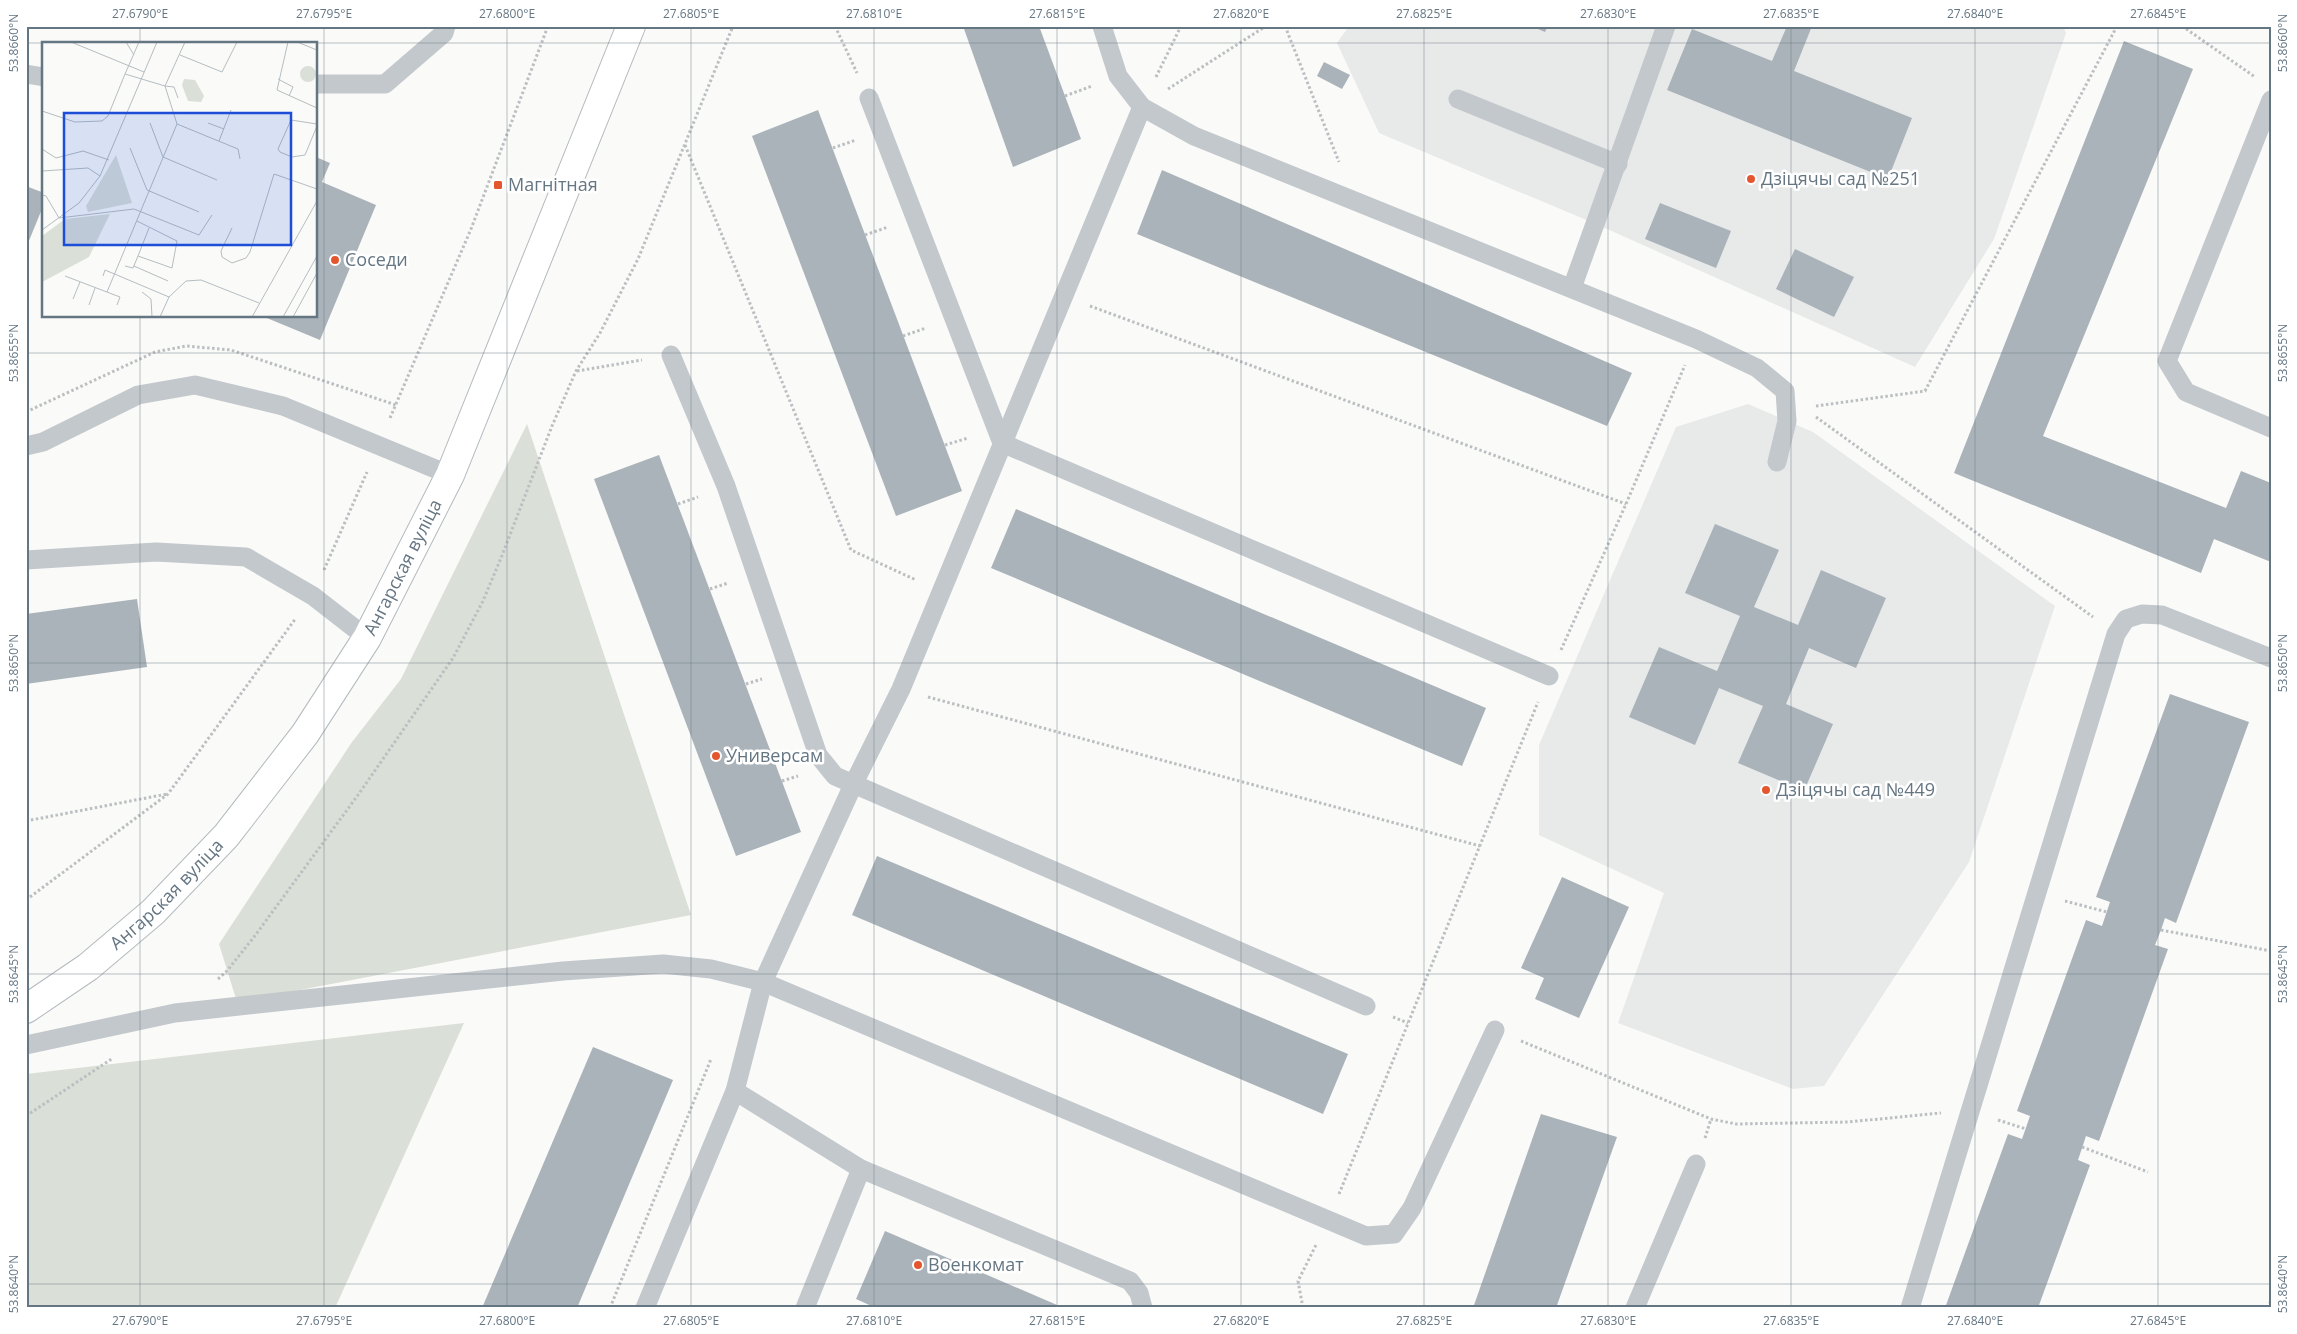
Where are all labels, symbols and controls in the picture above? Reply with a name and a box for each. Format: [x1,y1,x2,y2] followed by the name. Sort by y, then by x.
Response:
[112,5,168,22] text: 27.6790°E
[296,5,352,22] text: 27.6795°E
[479,5,535,22] text: 27.6800°E
[663,5,719,22] text: 27.6805°E
[846,5,902,22] text: 27.6810°E
[1029,5,1085,22] text: 27.6815°E
[1213,5,1269,22] text: 27.6820°E
[1396,5,1452,22] text: 27.6825°E
[1580,5,1636,22] text: 27.6830°E
[1763,5,1819,22] text: 27.6835°E
[1947,5,2003,22] text: 27.6840°E
[2130,5,2186,22] text: 27.6845°E
[5,14,22,72] text: 53.8660°N
[2274,14,2291,72] text: 53.8660°N
[42,42,318,318] inset map
[1761,166,1920,190] place label: Дзіцячы сад №251
[508,172,598,196] place label: Магнітная
[1745,173,1757,185] marker: Дзіцячы сад №251
[492,179,504,191] marker: Магнітная
[345,247,408,271] place label: Соседи
[329,254,341,266] marker: Соседи
[5,324,22,382] text: 53.8655°N
[2274,324,2291,382] text: 53.8655°N
[357,495,447,639] street label: Ангарская вуліца
[5,634,22,692] text: 53.8650°N
[2274,634,2291,692] text: 53.8650°N
[726,743,823,767] place label: Универсам
[710,750,722,762] marker: Универсам
[1776,777,1935,801] place label: Дзіцячы сад №449
[1760,784,1772,796] marker: Дзіцячы сад №449
[104,833,228,955] street label: Ангарская вуліца
[5,945,22,1003] text: 53.8645°N
[2274,945,2291,1003] text: 53.8645°N
[928,1252,1024,1276] place label: Военкомат
[5,1255,22,1313] text: 53.8640°N
[2274,1255,2291,1313] text: 53.8640°N
[912,1259,924,1271] marker: Военкомат
[112,1312,168,1329] text: 27.6790°E
[296,1312,352,1329] text: 27.6795°E
[479,1312,535,1329] text: 27.6800°E
[663,1312,719,1329] text: 27.6805°E
[846,1312,902,1329] text: 27.6810°E
[1029,1312,1085,1329] text: 27.6815°E
[1213,1312,1269,1329] text: 27.6820°E
[1396,1312,1452,1329] text: 27.6825°E
[1580,1312,1636,1329] text: 27.6830°E
[1763,1312,1819,1329] text: 27.6835°E
[1947,1312,2003,1329] text: 27.6840°E
[2130,1312,2186,1329] text: 27.6845°E

